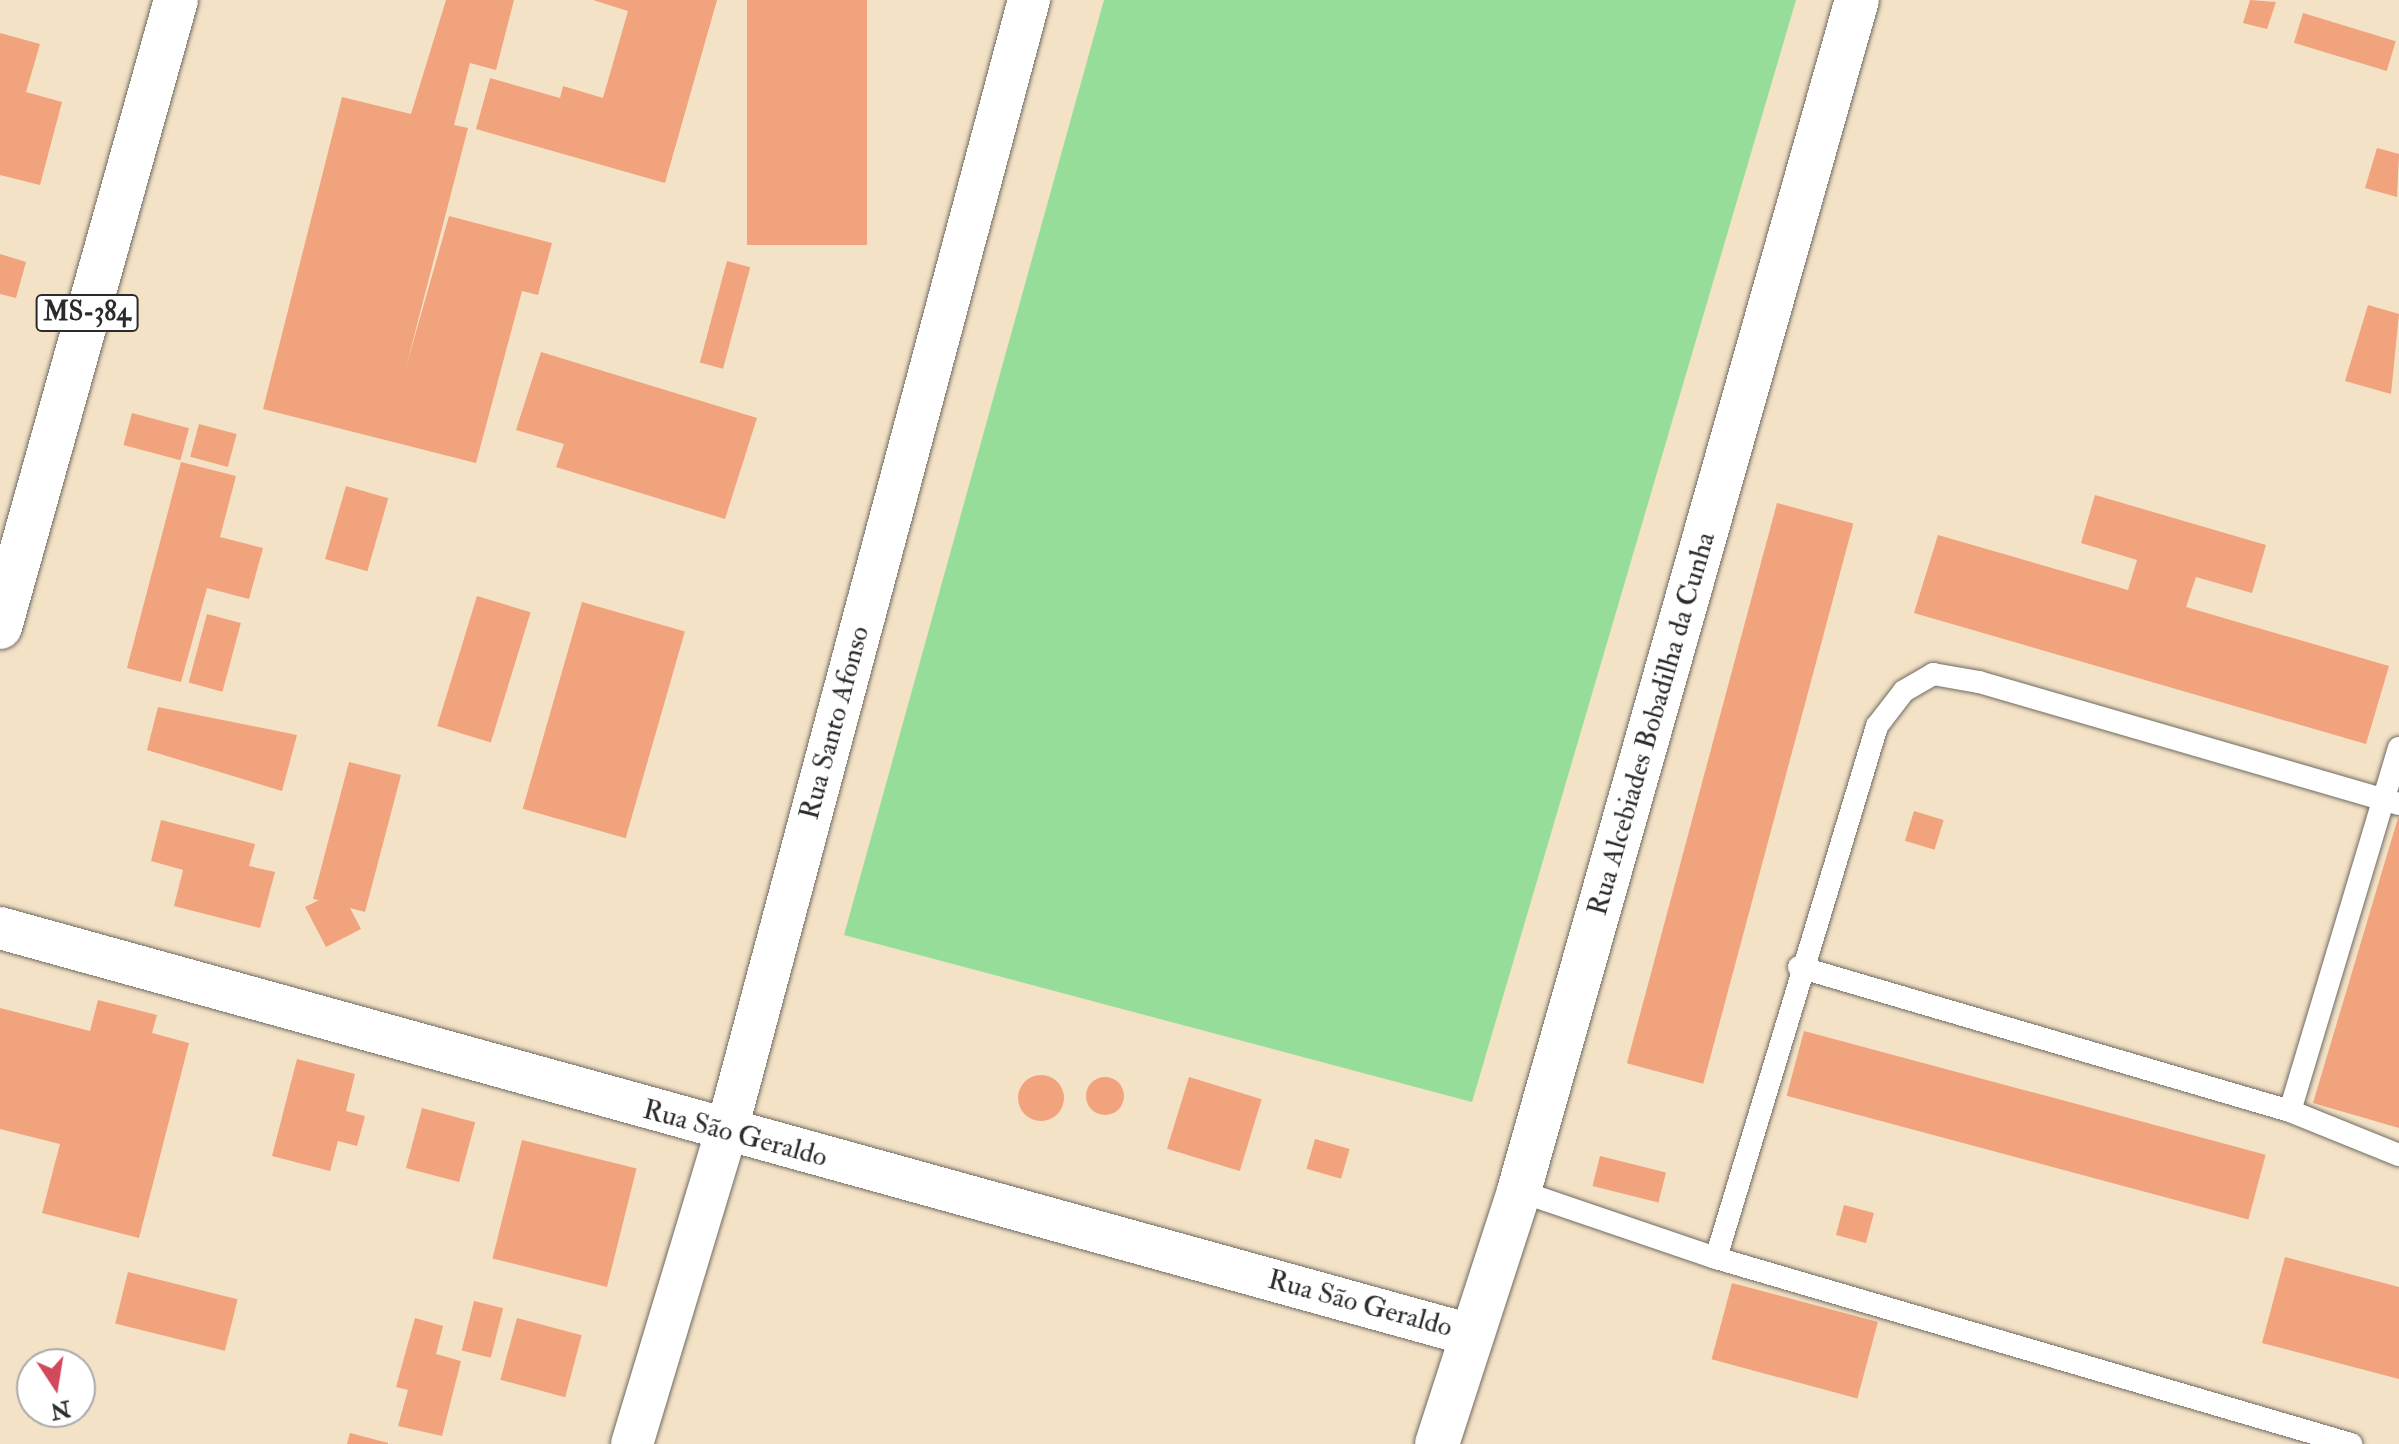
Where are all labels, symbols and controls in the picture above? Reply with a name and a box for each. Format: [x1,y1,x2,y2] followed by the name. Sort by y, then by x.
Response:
[35,291,139,335] road number: MS-384
[1581,528,1723,920] street label: Rua Alcebiades Bobadilha da Cunha
[793,623,877,823] street label: Rua Santo Afonso
[639,1093,831,1175] street label: Rua São Geraldo
[1264,1263,1456,1345] street label: Rua São Geraldo
[16,1348,96,1428] north arrow
[48,1394,73,1425] text: N

